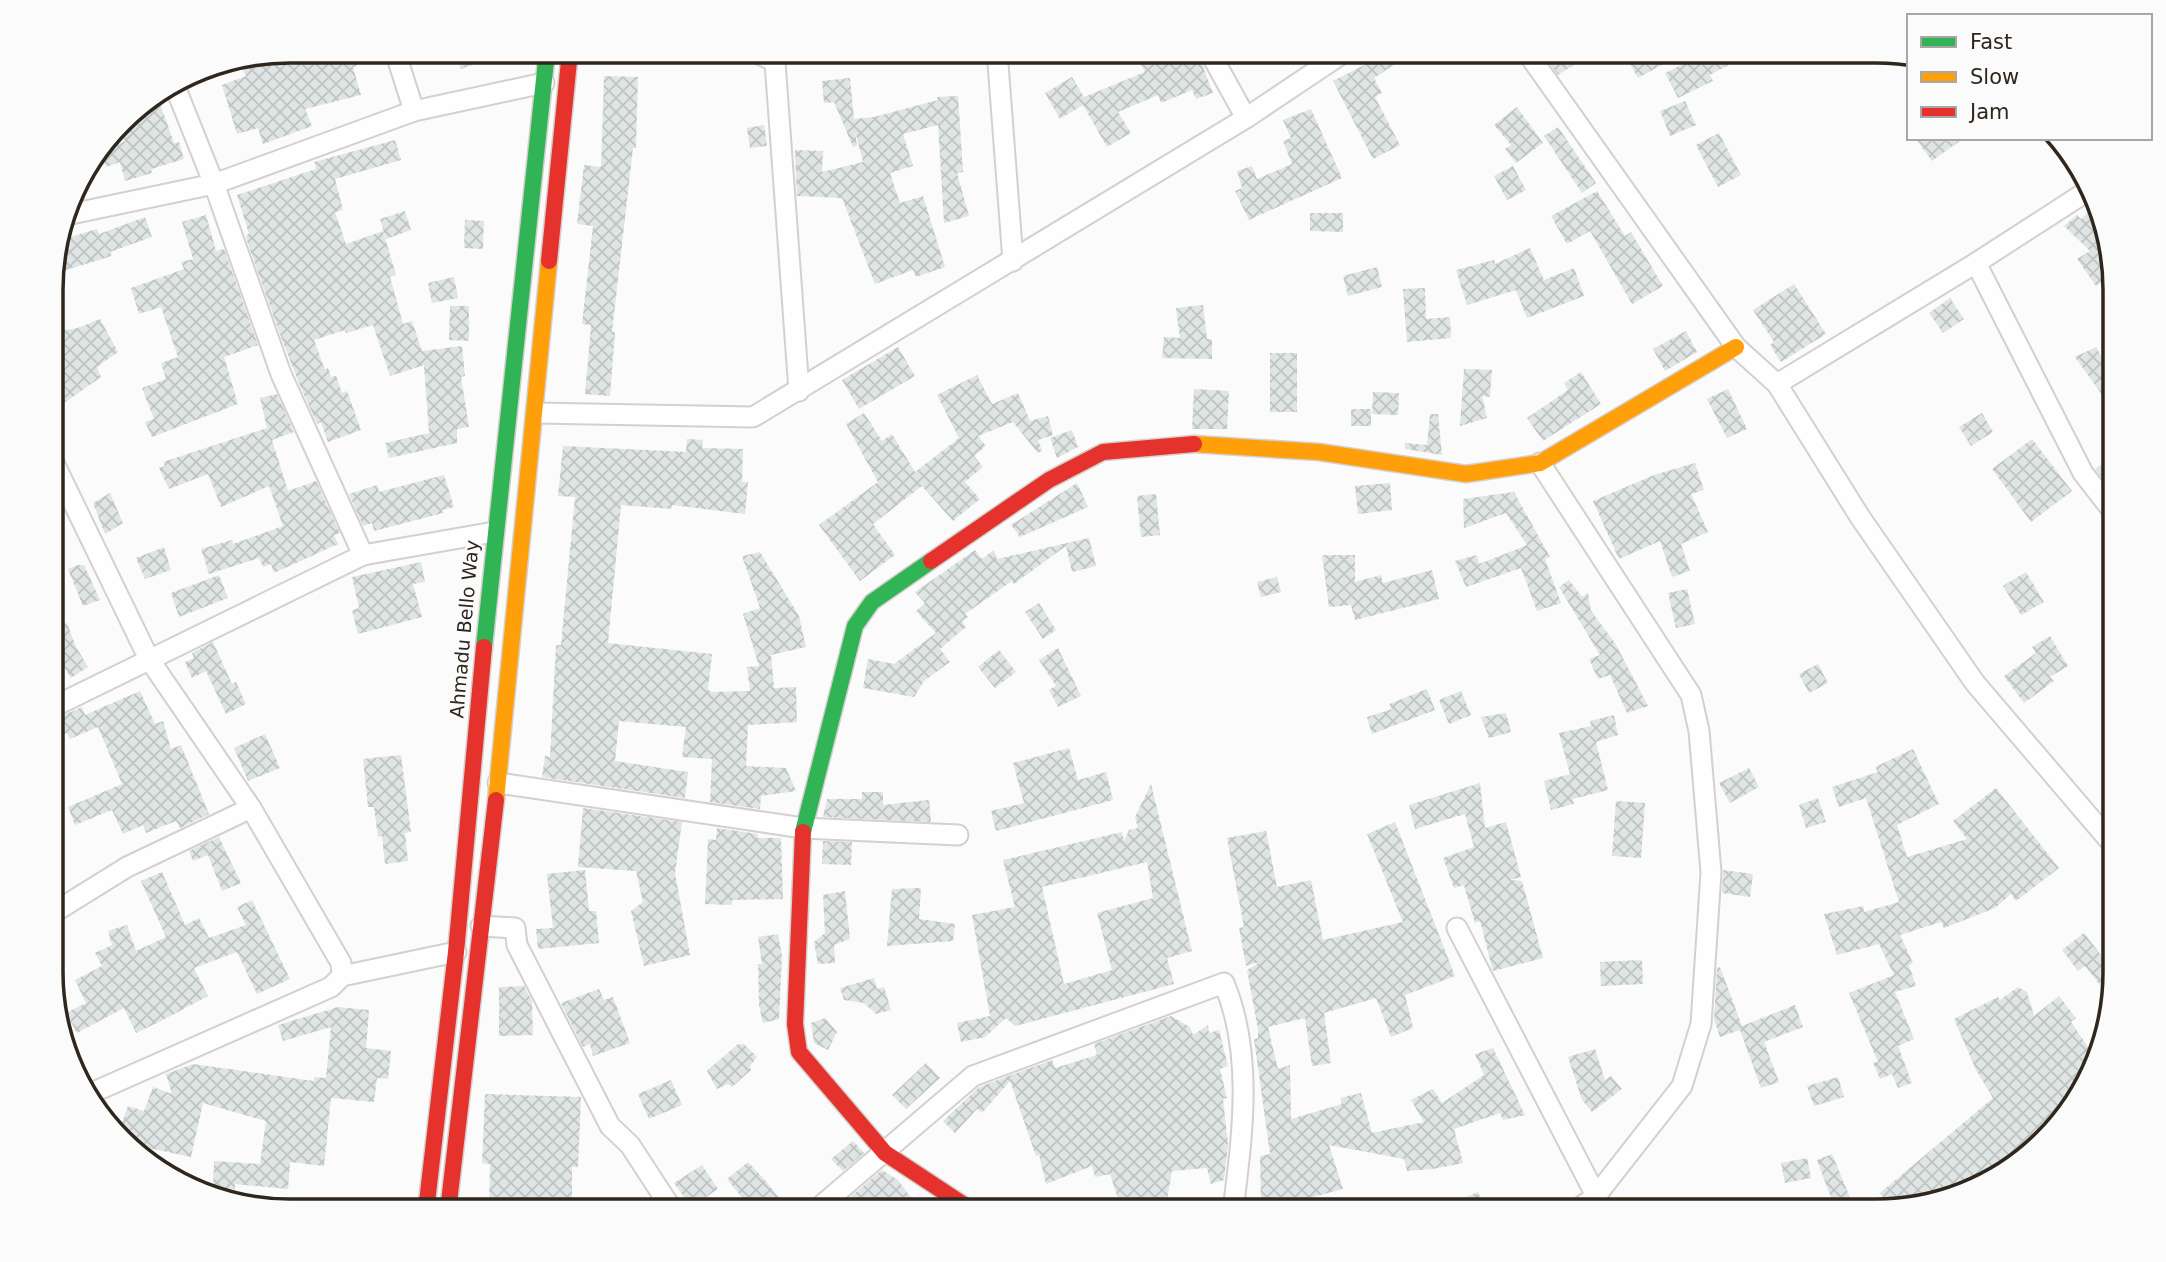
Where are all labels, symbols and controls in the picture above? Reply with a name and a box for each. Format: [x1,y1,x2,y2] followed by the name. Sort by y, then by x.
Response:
[1907,14,2152,140] legend
[1970,30,2012,54] text: Fast
[1970,65,2019,89] text: Slow
[1968,100,2010,124] text: Jam
[445,539,483,719] street label: Ahmadu Bello Way

